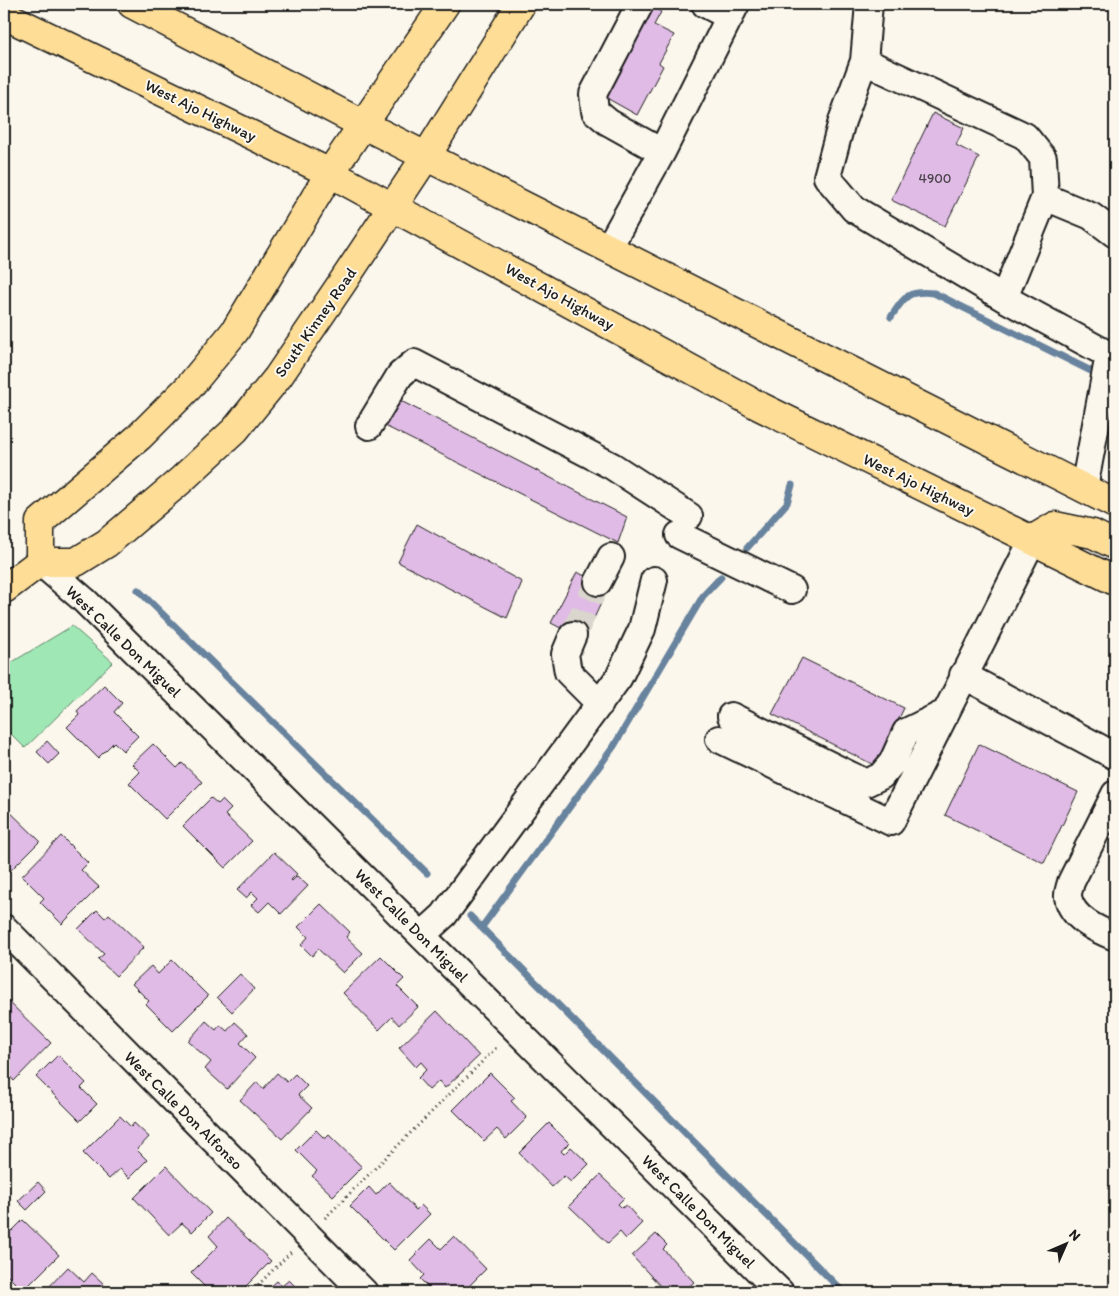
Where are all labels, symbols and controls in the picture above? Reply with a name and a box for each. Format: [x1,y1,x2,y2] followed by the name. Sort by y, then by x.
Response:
[142,75,260,146] street label: West Ajo Highway
[919,170,951,187] house number: 4900
[502,259,618,334] street label: West Ajo Highway
[271,264,360,381] street label: South Kinney Road
[860,449,978,520] street label: West Ajo Highway
[62,581,186,702] street label: West Calle Don Miguel
[351,865,473,986] street label: West Calle Don Miguel
[120,1047,247,1174] street label: West Calle Don Alfonso
[638,1151,760,1272] street label: West Calle Don Miguel
[1042,1218,1092,1268] north arrow
[1065,1226,1084,1245] text: N

